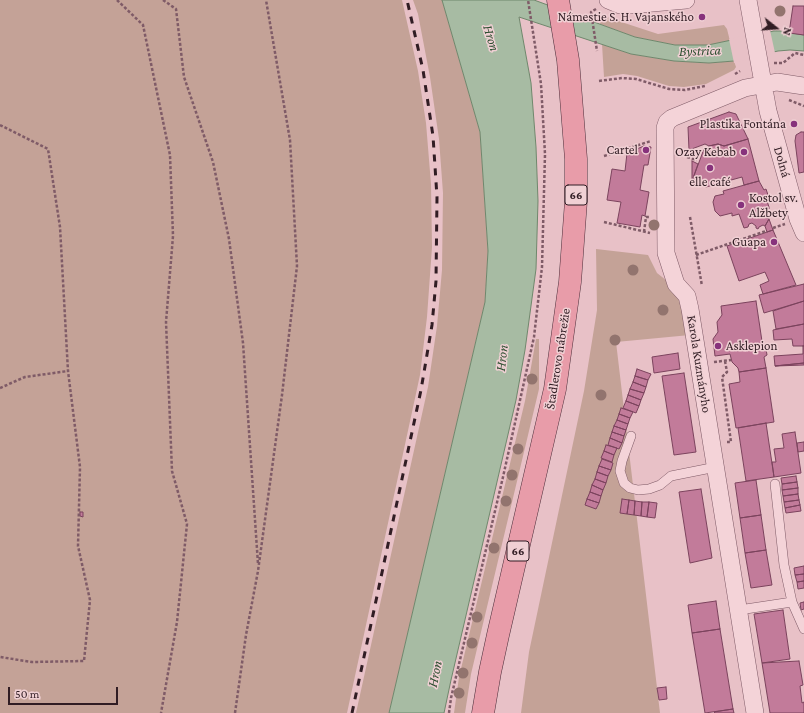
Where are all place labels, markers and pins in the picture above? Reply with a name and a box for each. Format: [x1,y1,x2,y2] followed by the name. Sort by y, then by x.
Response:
[558,9,694,25] place label: Námestie S. H. Vajanského
[697,12,707,22] marker: Námestie S. H. Vajanského
[700,116,786,132] place label: Plastika Fontána
[789,119,799,129] marker: Plastika Fontána
[606,142,638,158] place label: Cartel
[675,144,736,160] place label: Ozay Kebab
[641,145,651,155] marker: Cartel
[739,147,749,157] marker: Ozay Kebab
[705,163,715,173] marker: elle café
[689,174,731,190] place label: elle café
[749,190,798,221] place label: Kostol sv. Alžbety
[736,200,746,210] marker: Kostol sv. Alžbety
[732,234,766,250] place label: Guapa
[769,237,779,247] marker: Guapa
[726,338,777,354] place label: Asklepion
[713,341,723,351] marker: Asklepion

